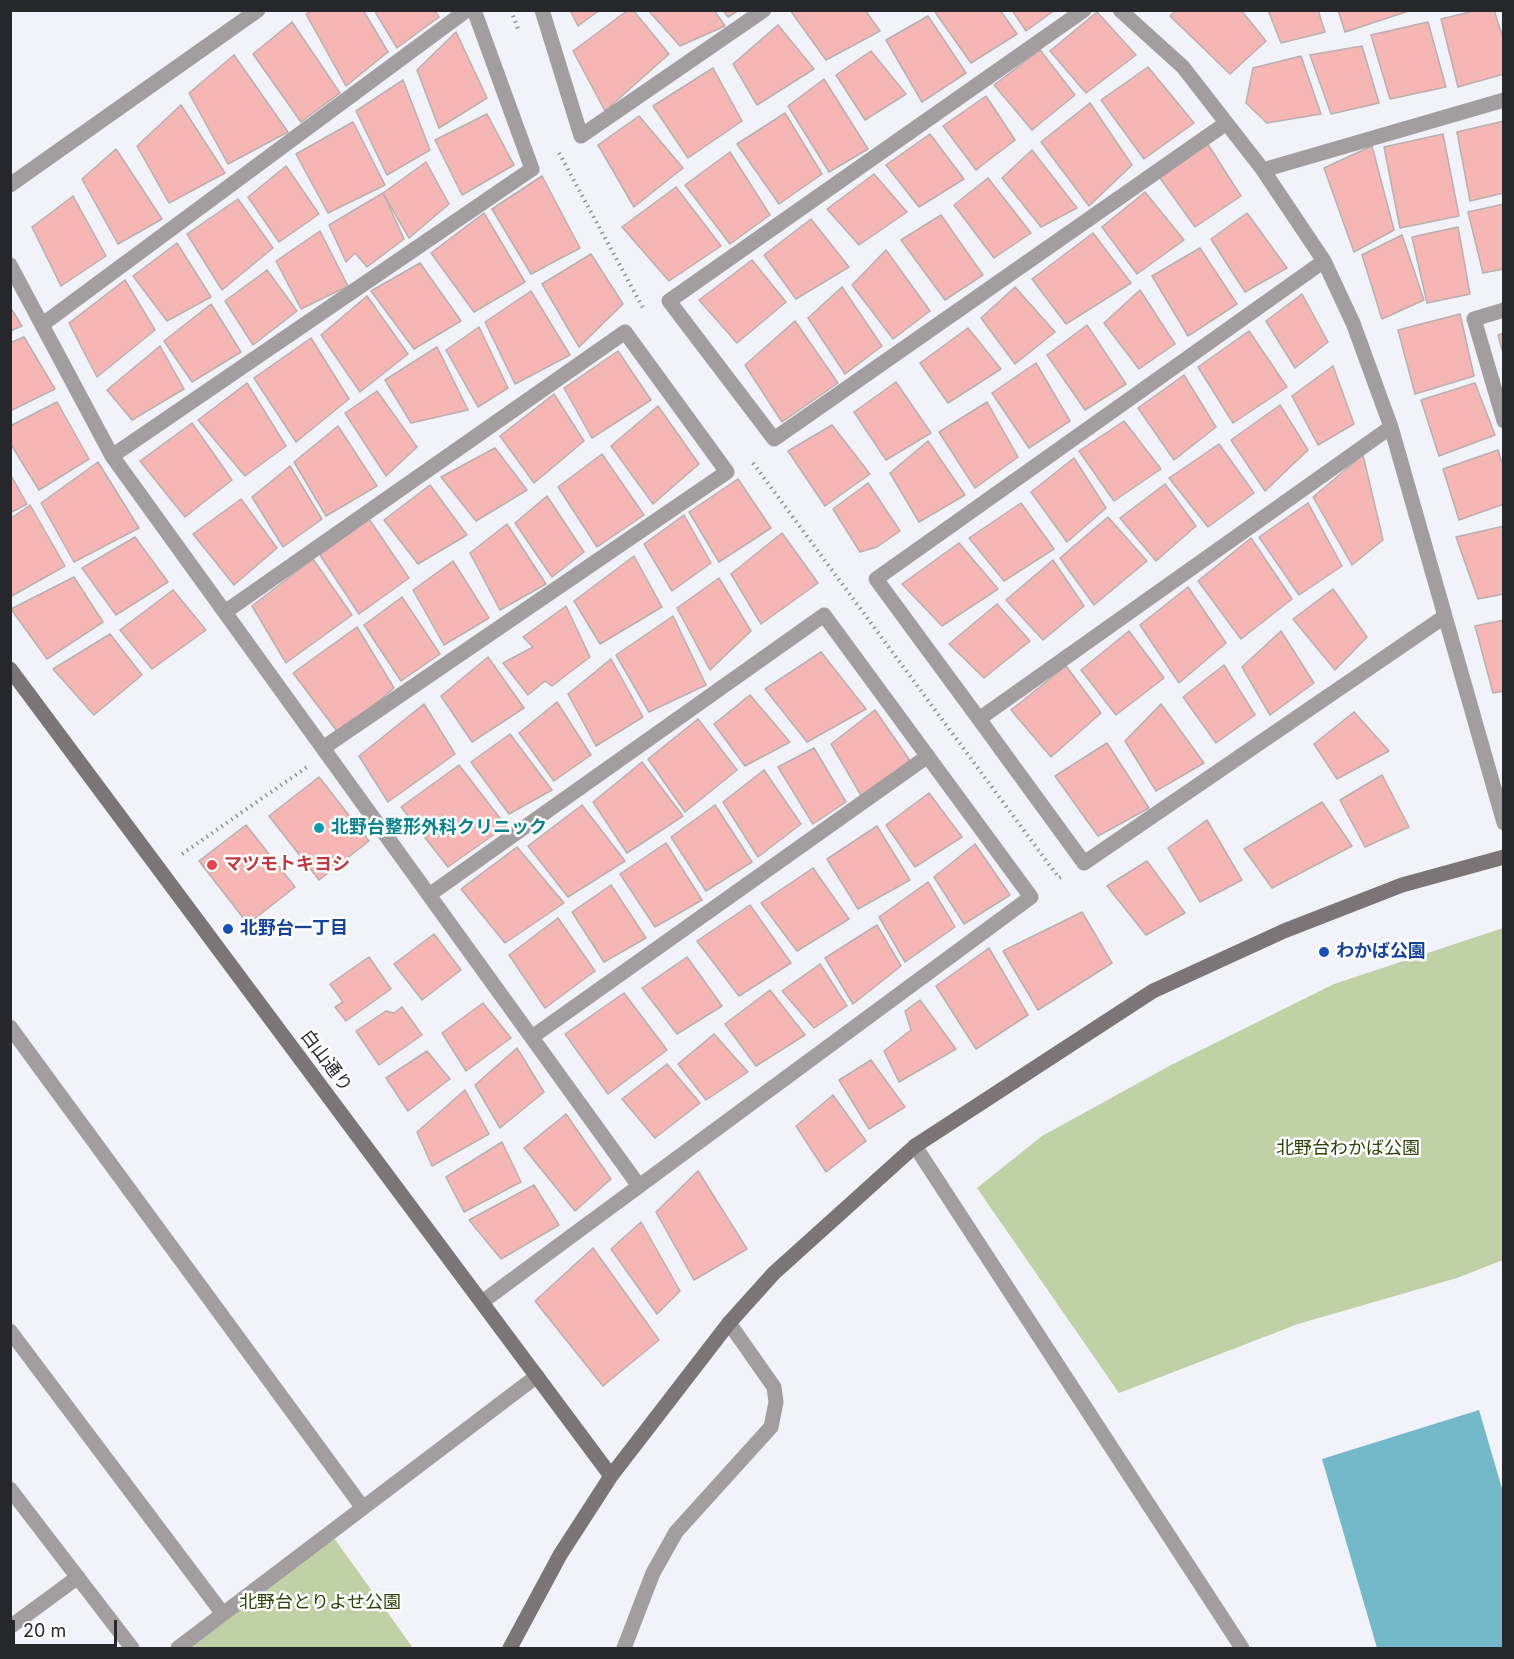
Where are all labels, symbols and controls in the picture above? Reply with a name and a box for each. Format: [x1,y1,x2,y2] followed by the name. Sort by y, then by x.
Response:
[331,817,547,839] place label: 北野台整形外科クリニック
[312,821,326,835] marker: 北野台整形外科クリニック
[224,854,350,876] place label: マツモトキヨシ
[205,858,219,872] marker: マツモトキヨシ
[240,918,348,940] place label: 北野台一丁目
[221,922,235,936] marker: 北野台一丁目
[1336,941,1426,963] place label: わかば公園
[1317,945,1331,959] marker: わかば公園
[296,1026,356,1096] street label: 白山通り
[1276,1138,1420,1160] park label: 北野台わかば公園
[239,1592,401,1614] park label: 北野台とりよせ公園
[15,1608,120,1646] scale bar
[23,1620,66,1641] text: 20 m

